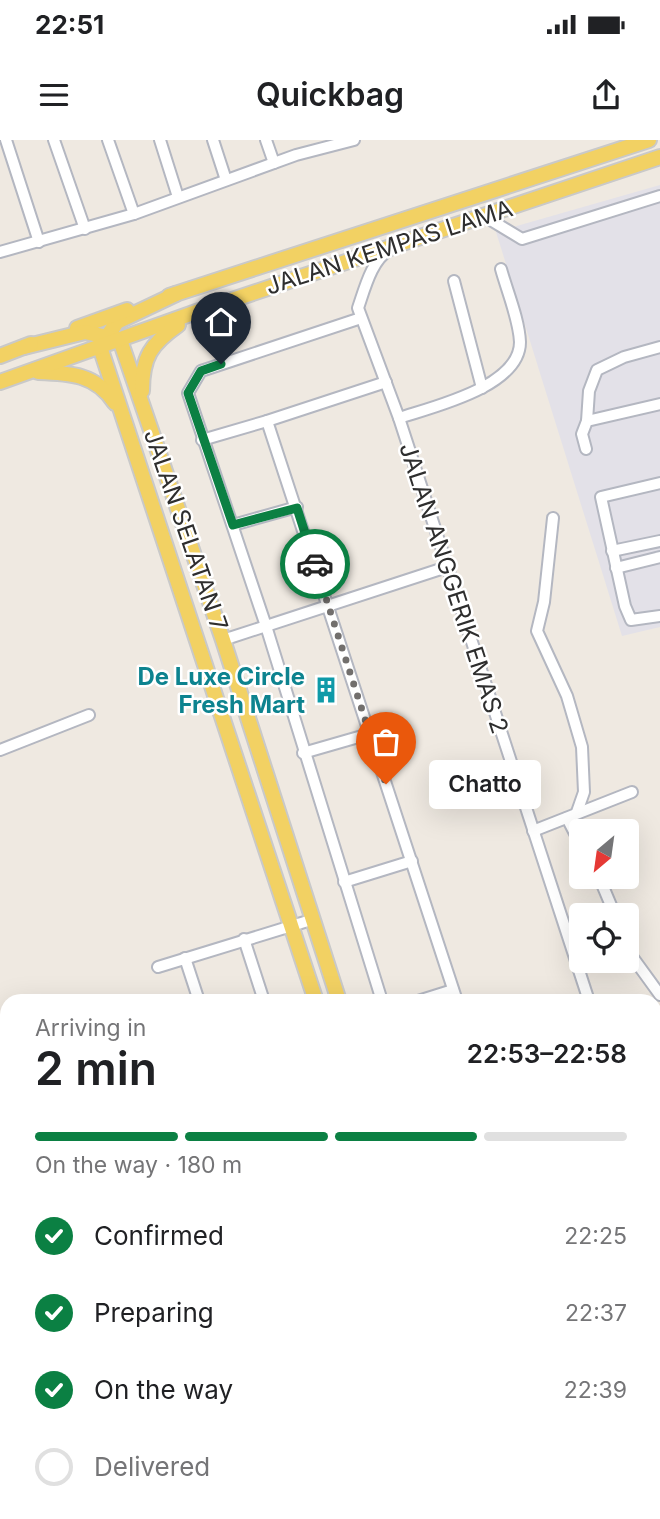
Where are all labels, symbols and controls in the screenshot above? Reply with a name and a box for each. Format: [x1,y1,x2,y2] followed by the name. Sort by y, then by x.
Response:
[35,9,104,40] text: 22:51
[256,75,404,114] text: Quickbag
[35,76,73,114] icon: menu
[587,76,625,114] icon: share
[262,193,516,301] street label: JALAN KEMPAS LAMA
[191,292,251,364] pin
[202,303,240,341] icon: home
[138,425,234,635] street label: JALAN SELATAN 7
[393,439,515,737] street label: JALAN ANGGERIK EMAS 2
[280,529,350,599] courier
[296,545,334,583] icon: car
[137,662,305,719] place label: De Luxe Circle Fresh Mart
[311,675,341,705] building icon: De Luxe Circle Fresh Mart
[356,712,416,784] pin
[367,723,405,761] icon: bag
[428,760,540,808] callout: Chatto
[448,770,522,798] text: Chatto
[569,819,639,889] north arrow
[569,819,639,973] map controls
[569,903,639,973] button: locate
[35,1014,146,1042] text: Arriving in
[467,1038,627,1069] text: 22:53–22:58
[35,1040,157,1096] text: 2 min
[35,1151,242,1179] text: On the way · 180 m
[35,1217,73,1255] icon: check
[94,1220,224,1251] text: Confirmed
[564,1222,627,1250] text: 22:25
[35,1294,73,1332] icon: check
[94,1297,214,1328] text: Preparing
[565,1299,627,1327] text: 22:37
[35,1371,73,1409] icon: check
[94,1374,233,1405] text: On the way
[564,1376,627,1404] text: 22:39
[94,1451,210,1482] text: Delivered

